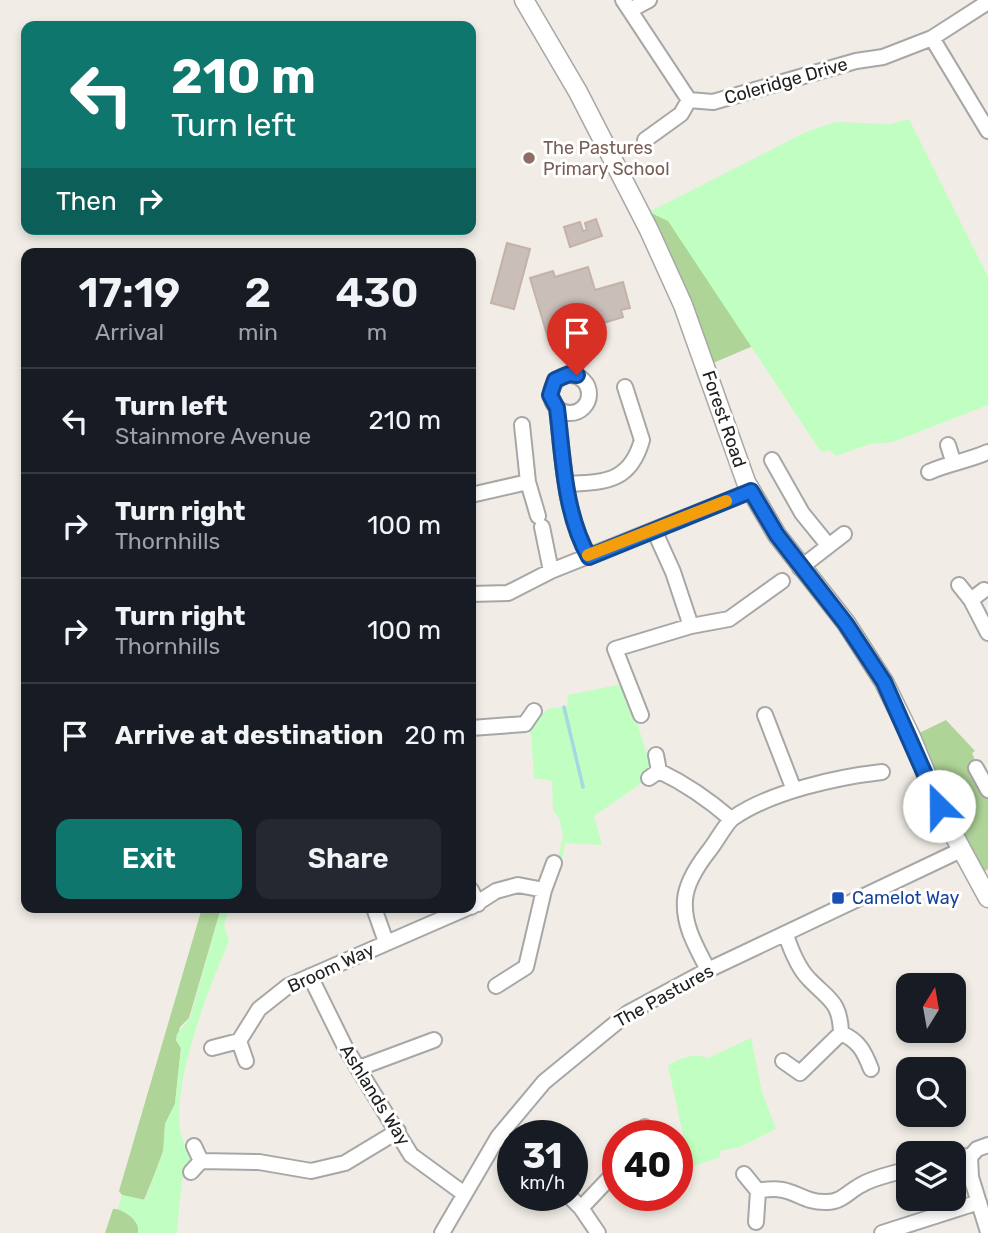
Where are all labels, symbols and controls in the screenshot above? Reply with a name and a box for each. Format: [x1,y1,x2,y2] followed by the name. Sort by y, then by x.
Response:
[171,47,316,105] text: 210 m
[56,49,147,140] icon: left
[722,53,850,109] street label: Coleridge Drive
[171,106,296,144] text: Turn left
[543,137,670,180] place label: The Pastures Primary School
[521,150,537,166] marker: The Pastures Primary School
[131,182,169,220] icon: right
[56,186,117,217] text: Then
[78,268,180,318] text: 17:19
[245,268,271,318] text: 2
[335,268,419,318] text: 430
[547,303,607,375] pin
[558,314,596,352] icon: arrive
[95,318,164,346] text: Arrival
[238,318,278,346] text: min
[367,318,387,346] text: m
[697,368,751,470] street label: Forest Road
[115,391,227,422] text: Turn left
[56,402,94,440] icon: left
[369,405,441,436] text: 210 m
[115,422,311,450] text: Stainmore Avenue
[115,496,245,527] text: Turn right
[56,507,94,545] icon: right
[367,510,441,541] text: 100 m
[115,527,220,555] text: Thornhills
[115,601,245,632] text: Turn right
[56,612,94,650] icon: right
[367,615,441,646] text: 100 m
[115,632,220,660] text: Thornhills
[56,717,94,755] icon: arrive
[115,720,383,751] text: Arrive at destination
[404,720,466,751] text: 20 m
[902,769,976,843] position arrow
[56,819,242,899] button: Exit
[256,819,441,899] button: Share
[852,887,960,909] place label: Camelot Way
[830,890,846,906] marker: Camelot Way
[284,938,378,998] street label: Broom Way
[611,960,717,1032] street label: The Pastures
[896,973,966,1043] north arrow
[896,973,966,1211] map controls
[335,1040,415,1150] street label: Ashlands Way
[896,1057,966,1127] button: search
[602,1120,693,1211] speed limit sign: 40
[523,1135,562,1177] text: 31
[896,1141,966,1211] button: layers
[520,1172,565,1194] text: km/h

